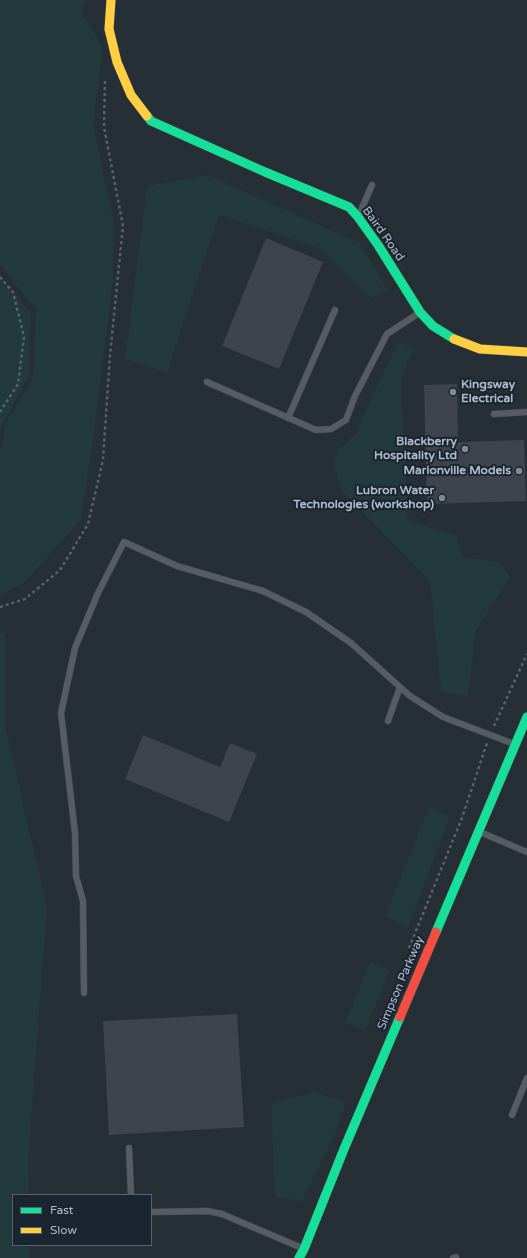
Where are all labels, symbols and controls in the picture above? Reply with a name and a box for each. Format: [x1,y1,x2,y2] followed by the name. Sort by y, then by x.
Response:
[359,204,407,264] street label: Baird Road
[461,378,515,406] place label: Kingsway Electrical
[448,387,458,397] marker: Kingsway Electrical
[374,435,457,463] place label: Blackberry Hospitality Ltd
[460,444,470,454] marker: Blackberry Hospitality Ltd
[404,464,511,478] place label: Marionville Models
[514,466,524,476] marker: Marionville Models
[293,484,434,512] place label: Lubron Water Technologies (workshop)
[437,493,447,503] marker: Lubron Water Technologies (workshop)
[375,934,427,1032] street label: Simpson Parkway
[12,1194,152,1246] legend
[50,1203,73,1217] text: Fast
[50,1223,77,1237] text: Slow

